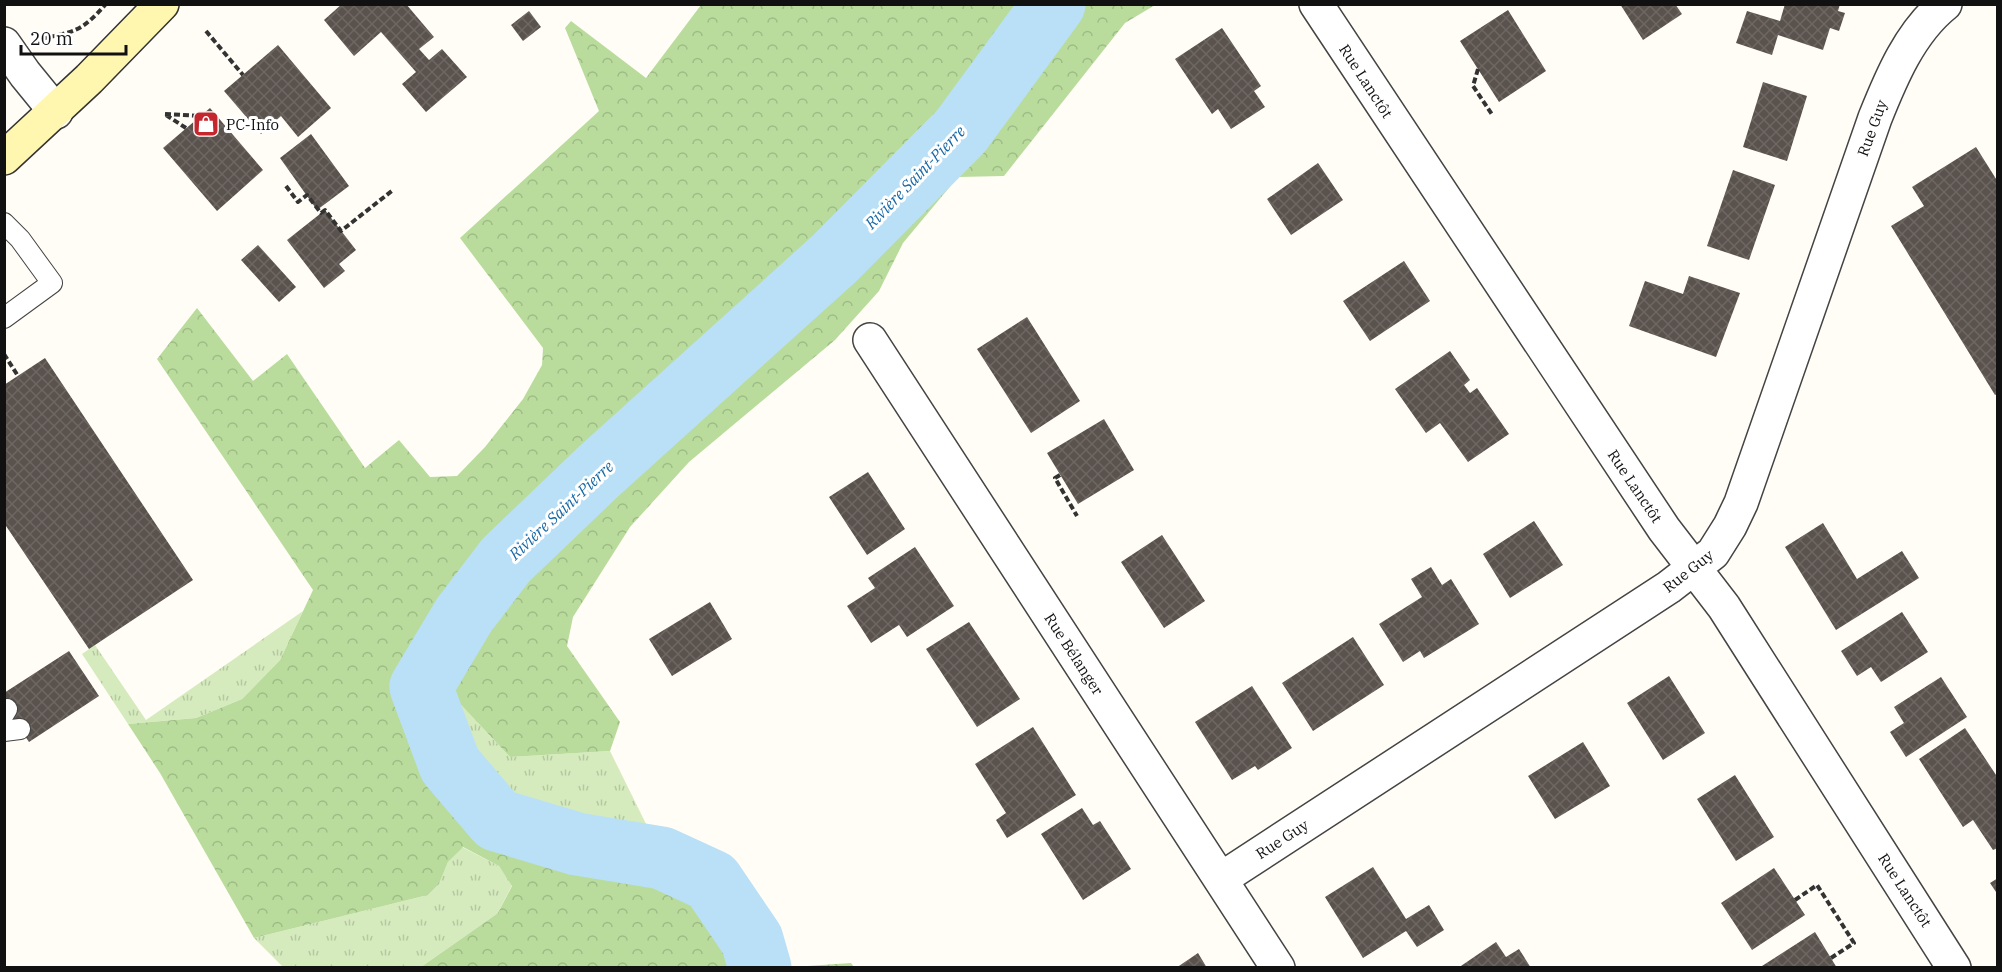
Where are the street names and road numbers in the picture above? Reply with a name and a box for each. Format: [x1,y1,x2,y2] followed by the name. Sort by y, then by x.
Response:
[1335,40,1397,122] street label: Rue Lanctôt
[1853,97,1891,159] street label: Rue Guy
[1604,446,1666,526] street label: Rue Lanctôt
[1659,545,1717,597] street label: Rue Guy
[1040,609,1108,699] street label: Rue Bélanger
[1252,815,1312,863] street label: Rue Guy
[1874,849,1936,931] street label: Rue Lanctôt

